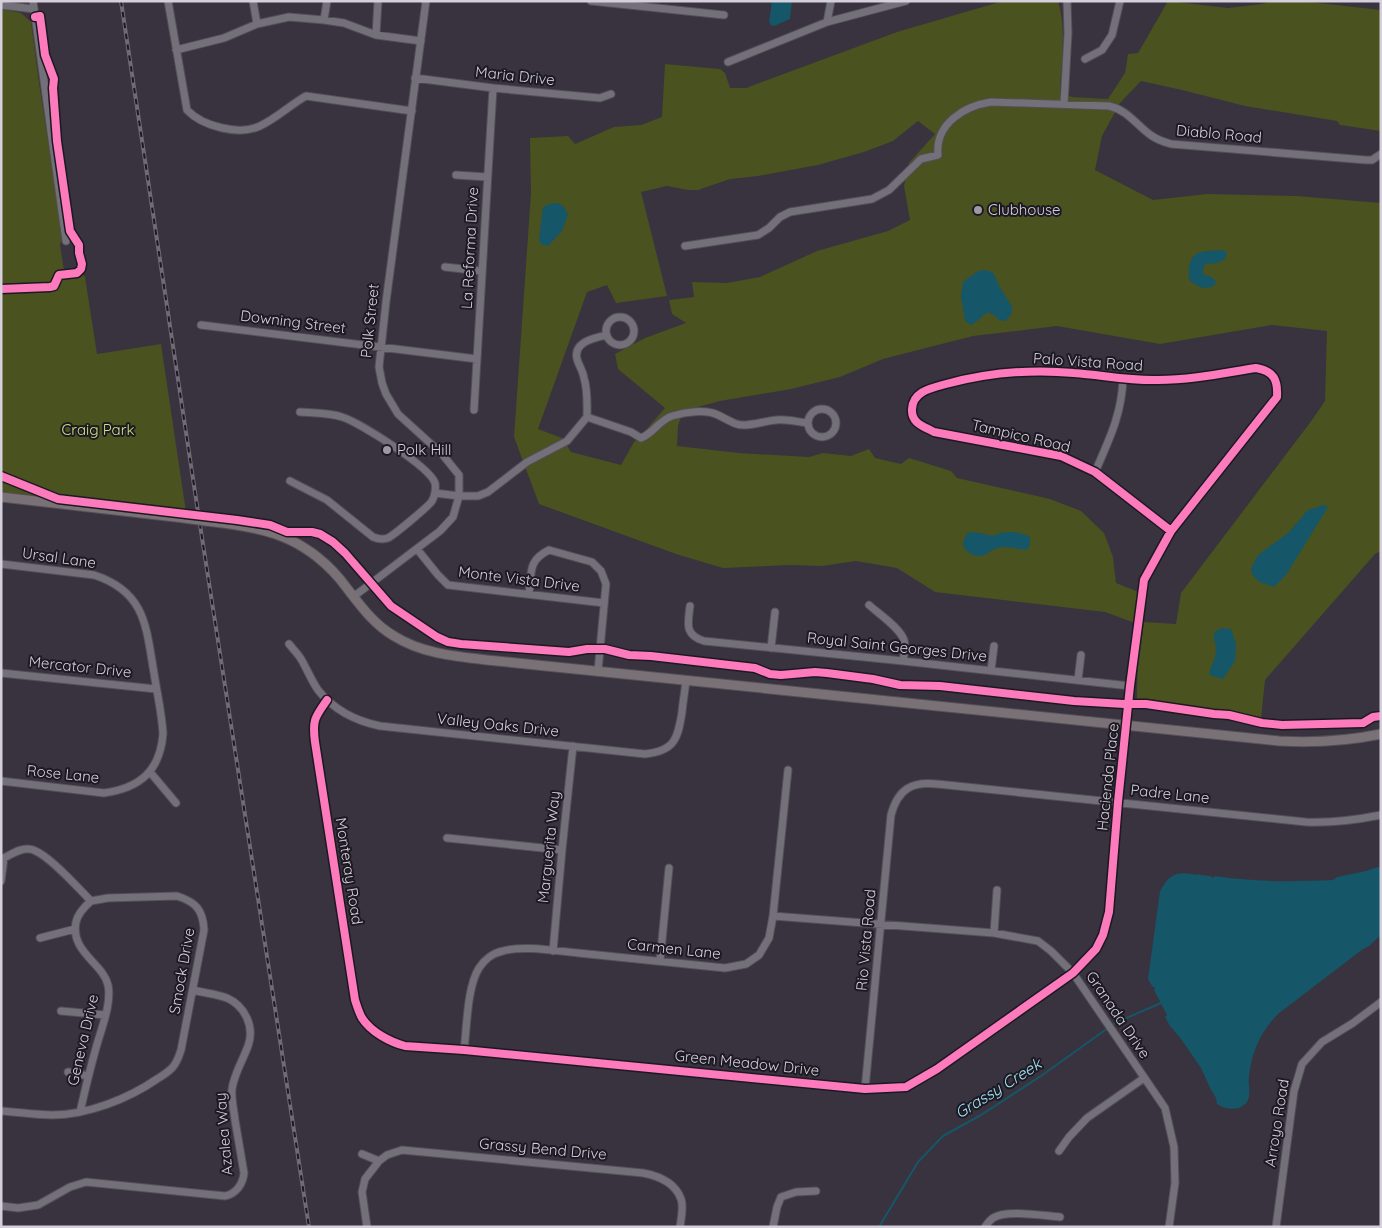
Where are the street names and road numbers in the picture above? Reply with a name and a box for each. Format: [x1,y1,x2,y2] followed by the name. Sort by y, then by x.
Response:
[474,62,556,89] street label: Maria Drive
[1175,120,1263,147] street label: Diablo Road
[457,186,482,310] street label: La Reforma Drive
[356,283,383,359] street label: Polk Street
[239,306,347,337] street label: Downing Street
[1032,348,1144,375] street label: Palo Vista Road
[970,415,1072,456] street label: Tampico Road
[21,543,97,572] street label: Ursal Lane
[457,562,581,595] street label: Monte Vista Drive
[806,628,988,665] street label: Royal Saint Georges Drive
[28,652,132,681] street label: Mercator Drive
[436,709,560,740] street label: Valley Oaks Drive
[1092,722,1123,832] street label: Hacienda Place
[26,760,100,787] street label: Rose Lane
[1130,780,1210,807] street label: Padre Lane
[533,790,564,904] street label: Marguerita Way
[332,816,367,926] street label: Monteray Road
[852,888,879,992] street label: Rio Vista Road
[165,926,198,1015] street label: Smock Drive
[626,934,722,963] street label: Carmen Lane
[1082,967,1155,1062] street label: Granada Drive
[63,992,102,1087] street label: Geneva Drive
[674,1045,820,1080] street label: Green Meadow Drive
[1260,1078,1293,1168] street label: Arroyo Road
[210,1092,237,1176] street label: Azalea Way
[478,1133,608,1164] street label: Grassy Bend Drive

